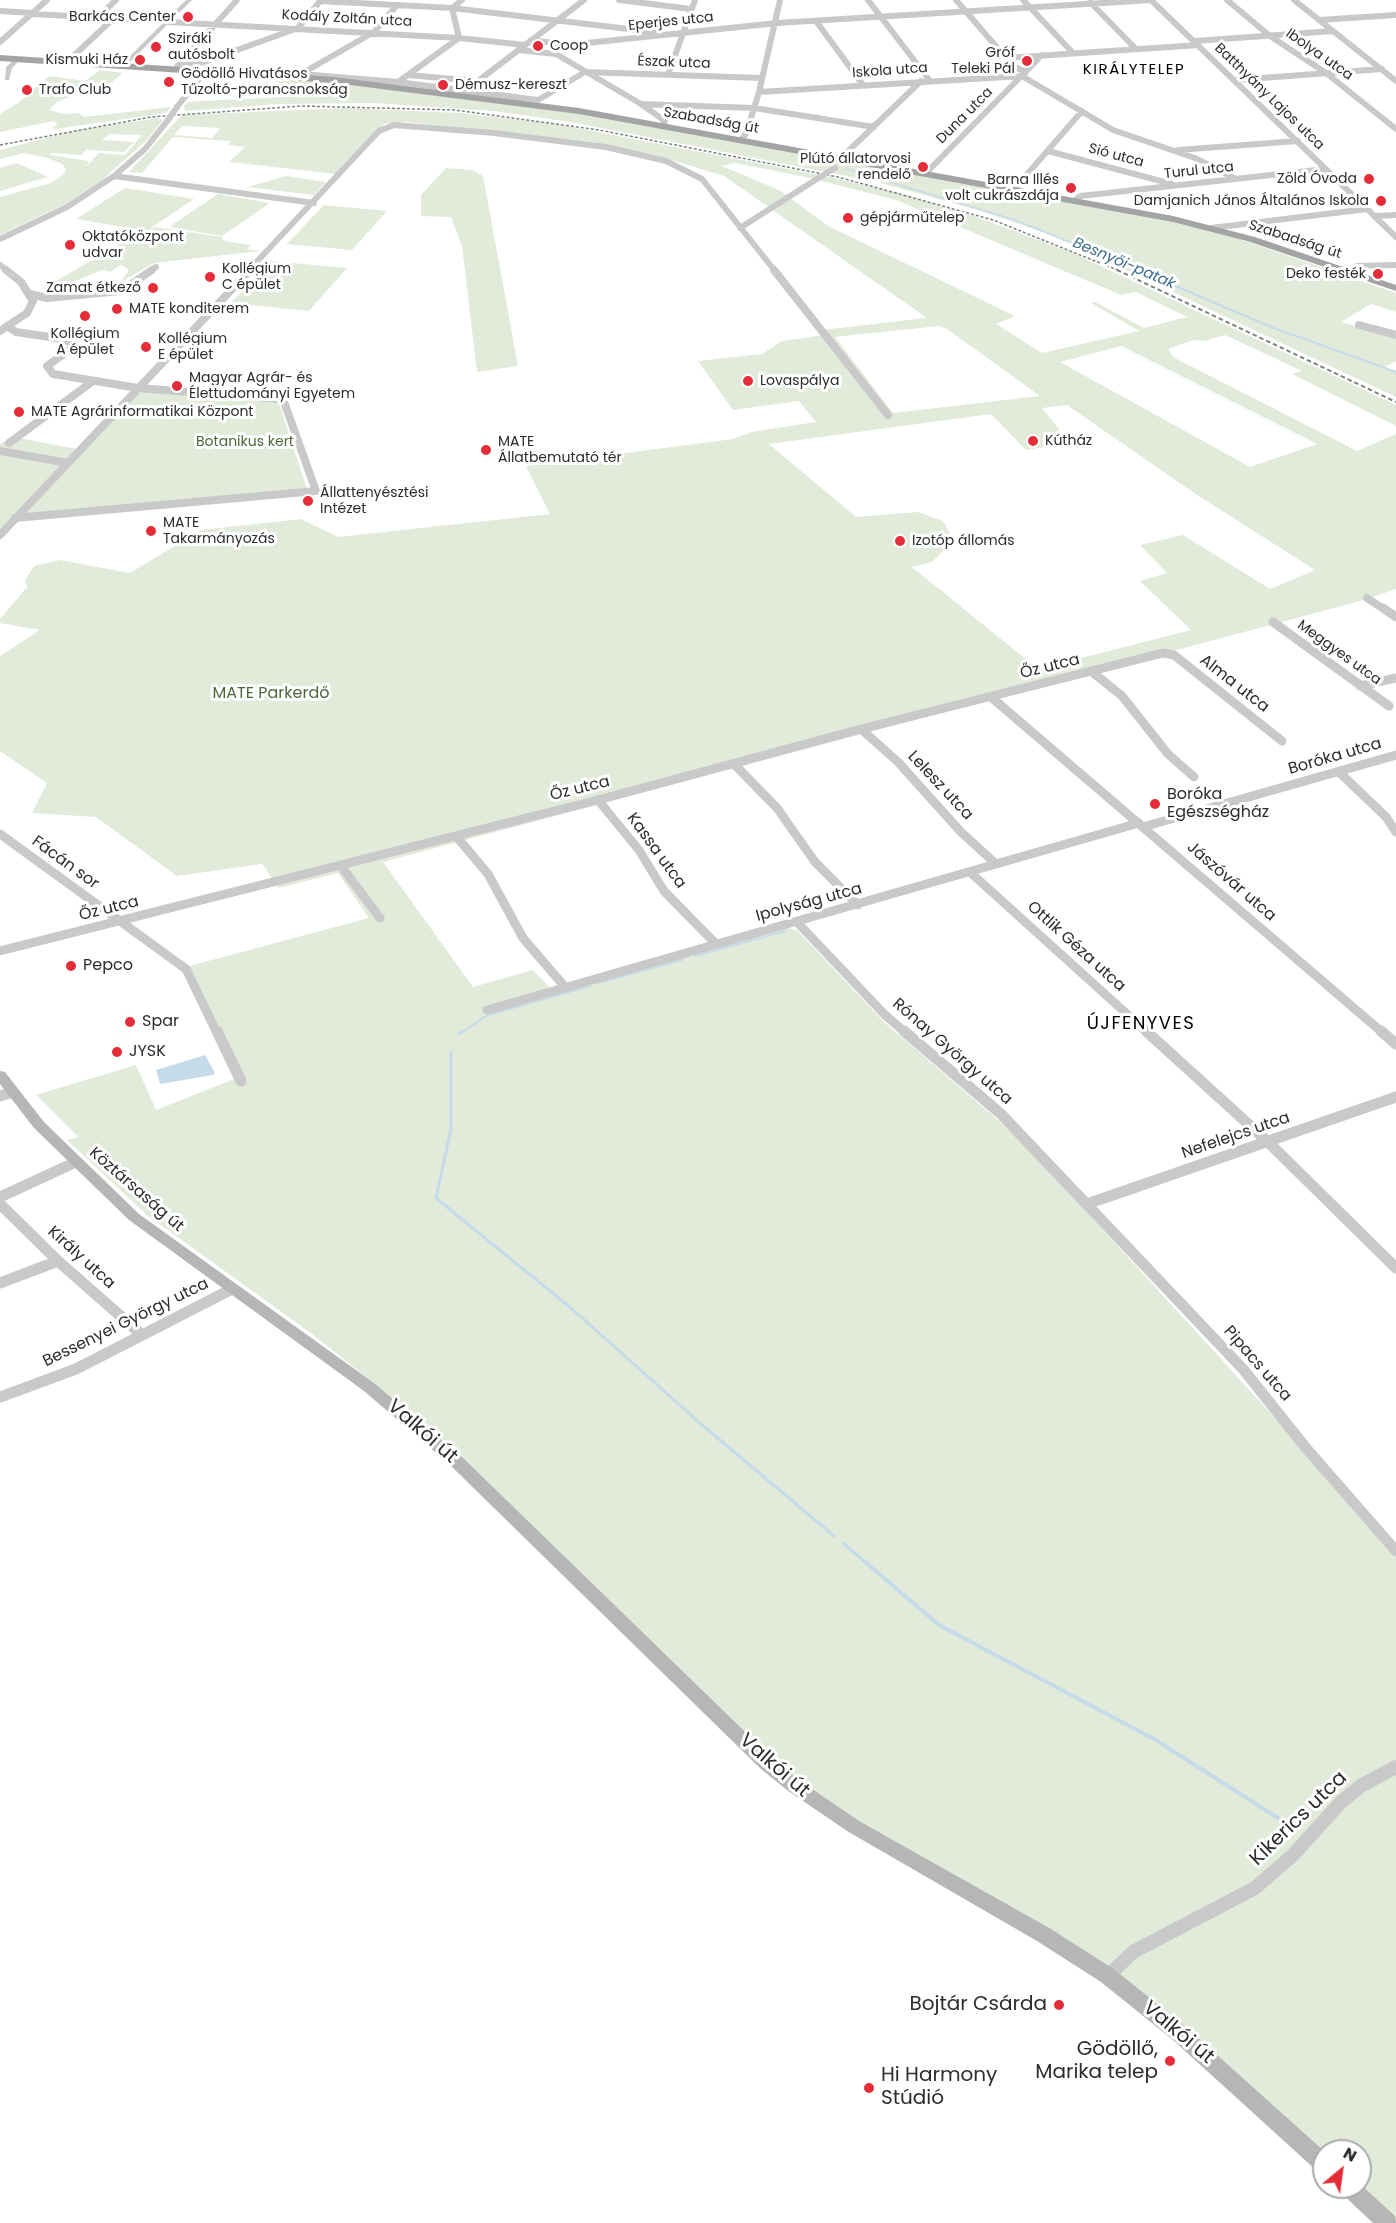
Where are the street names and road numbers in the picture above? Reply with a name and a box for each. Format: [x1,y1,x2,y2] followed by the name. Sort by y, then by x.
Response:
[281,7,413,31] street label: Kodály Zoltán utca
[627,9,715,35] street label: Eperjes utca
[1282,26,1356,84] street label: Ibolya utca
[1211,40,1327,154] street label: Batthyány Lajos utca
[637,53,711,73] street label: Észak utca
[852,60,928,82] street label: Iskola utca
[933,84,997,148] street label: Duna utca
[662,104,760,138] street label: Szabadság út
[1087,141,1145,171] street label: Sió utca
[1163,159,1235,183] street label: Turul utca
[1247,217,1343,263] street label: Szabadság út
[1294,617,1384,689] street label: Meggyes utca
[1018,650,1082,684] street label: Őz utca
[1195,651,1273,717] street label: Alma utca
[1286,735,1384,779] street label: Boróka utca
[903,748,977,824] street label: Lelesz utca
[548,772,612,806] street label: Őz utca
[622,809,690,893] street label: Kassa utca
[28,832,102,894] street label: Fácán sor
[1183,838,1279,926] street label: Jászóvár utca
[754,880,864,926] street label: Ipolyság utca
[77,892,141,926] street label: Őz utca
[1023,898,1129,996] street label: Ottlik Géza utca
[888,995,1016,1109] street label: Rónay György utca
[1179,1109,1293,1163] street label: Nefelejcs utca
[85,1144,187,1236] street label: Köztársaság út
[43,1223,119,1293] street label: Király utca
[40,1274,212,1372] street label: Bessenyei György utca
[1219,1322,1295,1406] street label: Pipacs utca
[382,1395,462,1469] street label: Valkói út
[734,1729,814,1803] street label: Valkói út
[1245,1767,1353,1871] street label: Kikerics utca
[1138,1996,1218,2070] street label: Valkói út

